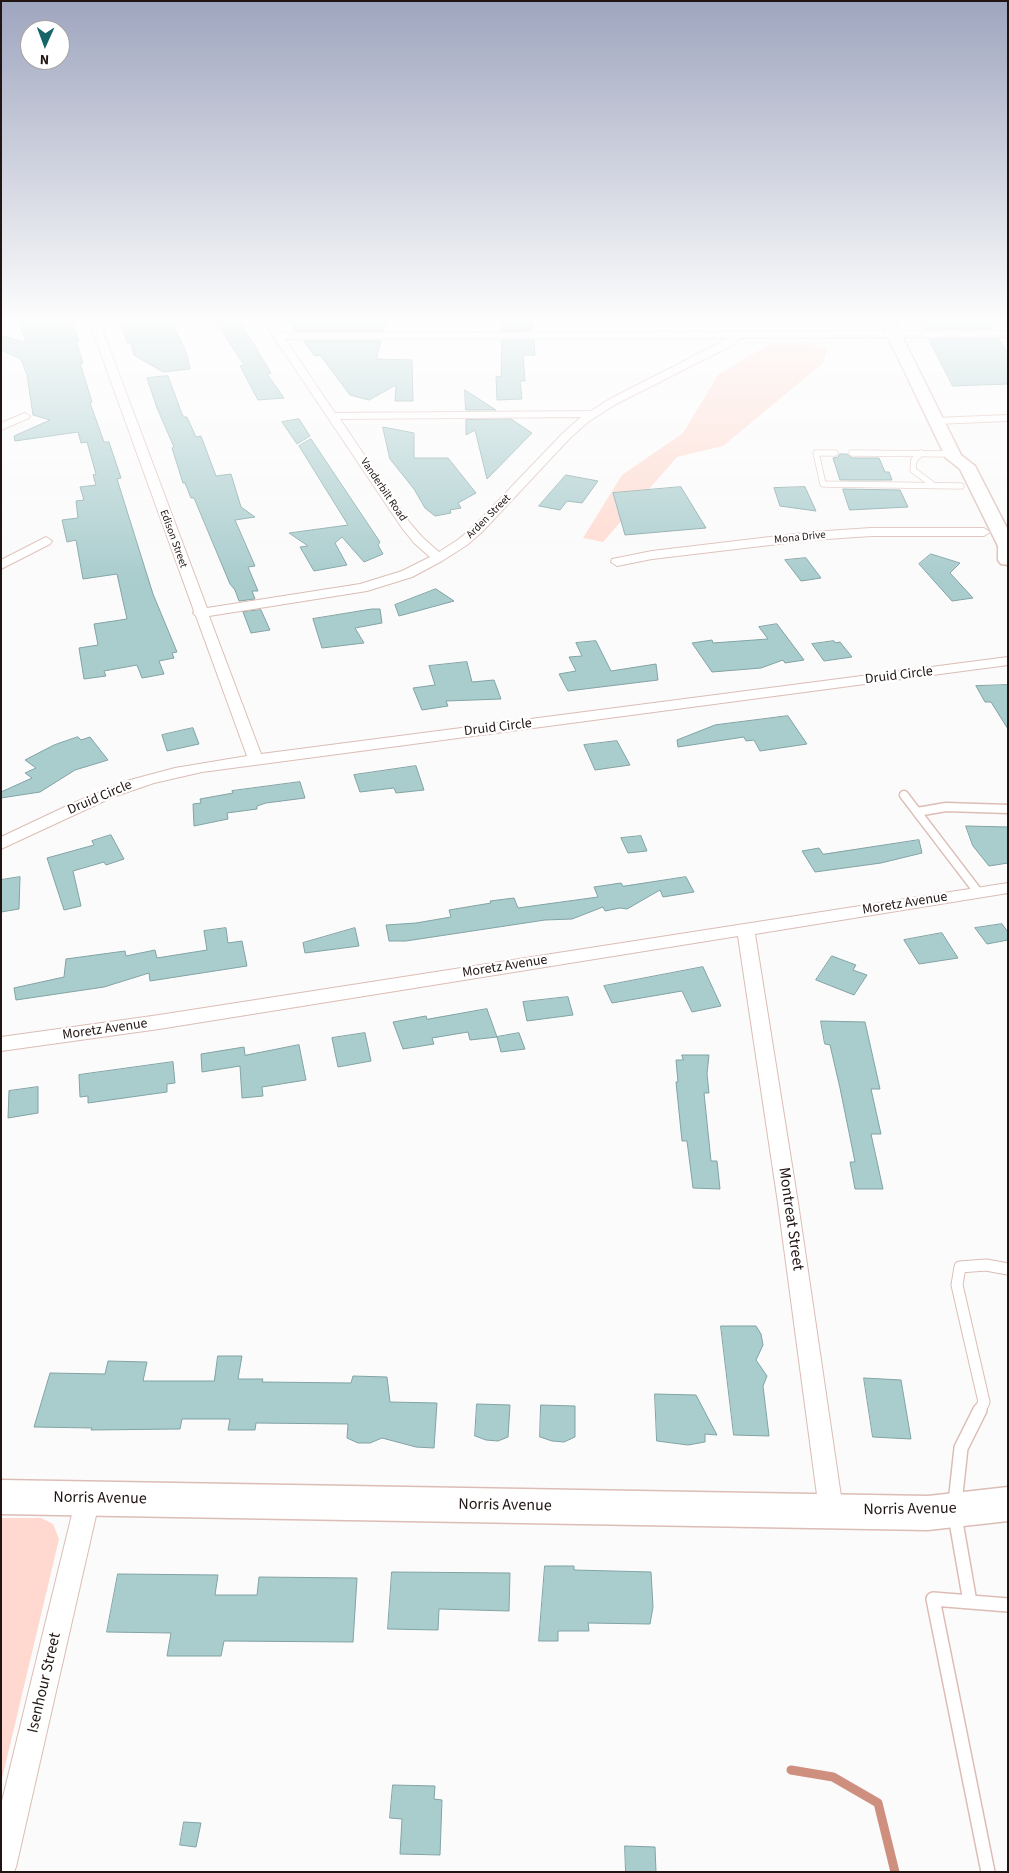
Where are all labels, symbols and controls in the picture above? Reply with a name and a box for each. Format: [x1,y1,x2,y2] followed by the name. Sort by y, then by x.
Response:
[20,20,70,70] north arrow
[40,49,50,69] text: N
[357,456,409,524] street label: Vanderbilt Road
[464,492,514,542] street label: Arden Street
[156,508,190,570] street label: Edison Street
[774,529,826,547] street label: Mona Drive
[864,664,934,688] street label: Druid Circle
[463,716,533,740] street label: Druid Circle
[65,777,135,819] street label: Druid Circle
[861,889,949,919] street label: Moretz Avenue
[461,952,549,982] street label: Moretz Avenue
[61,1016,149,1044] street label: Moretz Avenue
[773,1166,807,1272] street label: Montreat Street
[53,1489,147,1509] street label: Norris Avenue
[458,1496,552,1516] street label: Norris Avenue
[863,1500,957,1520] street label: Norris Avenue
[24,1631,66,1735] street label: Isenhour Street

